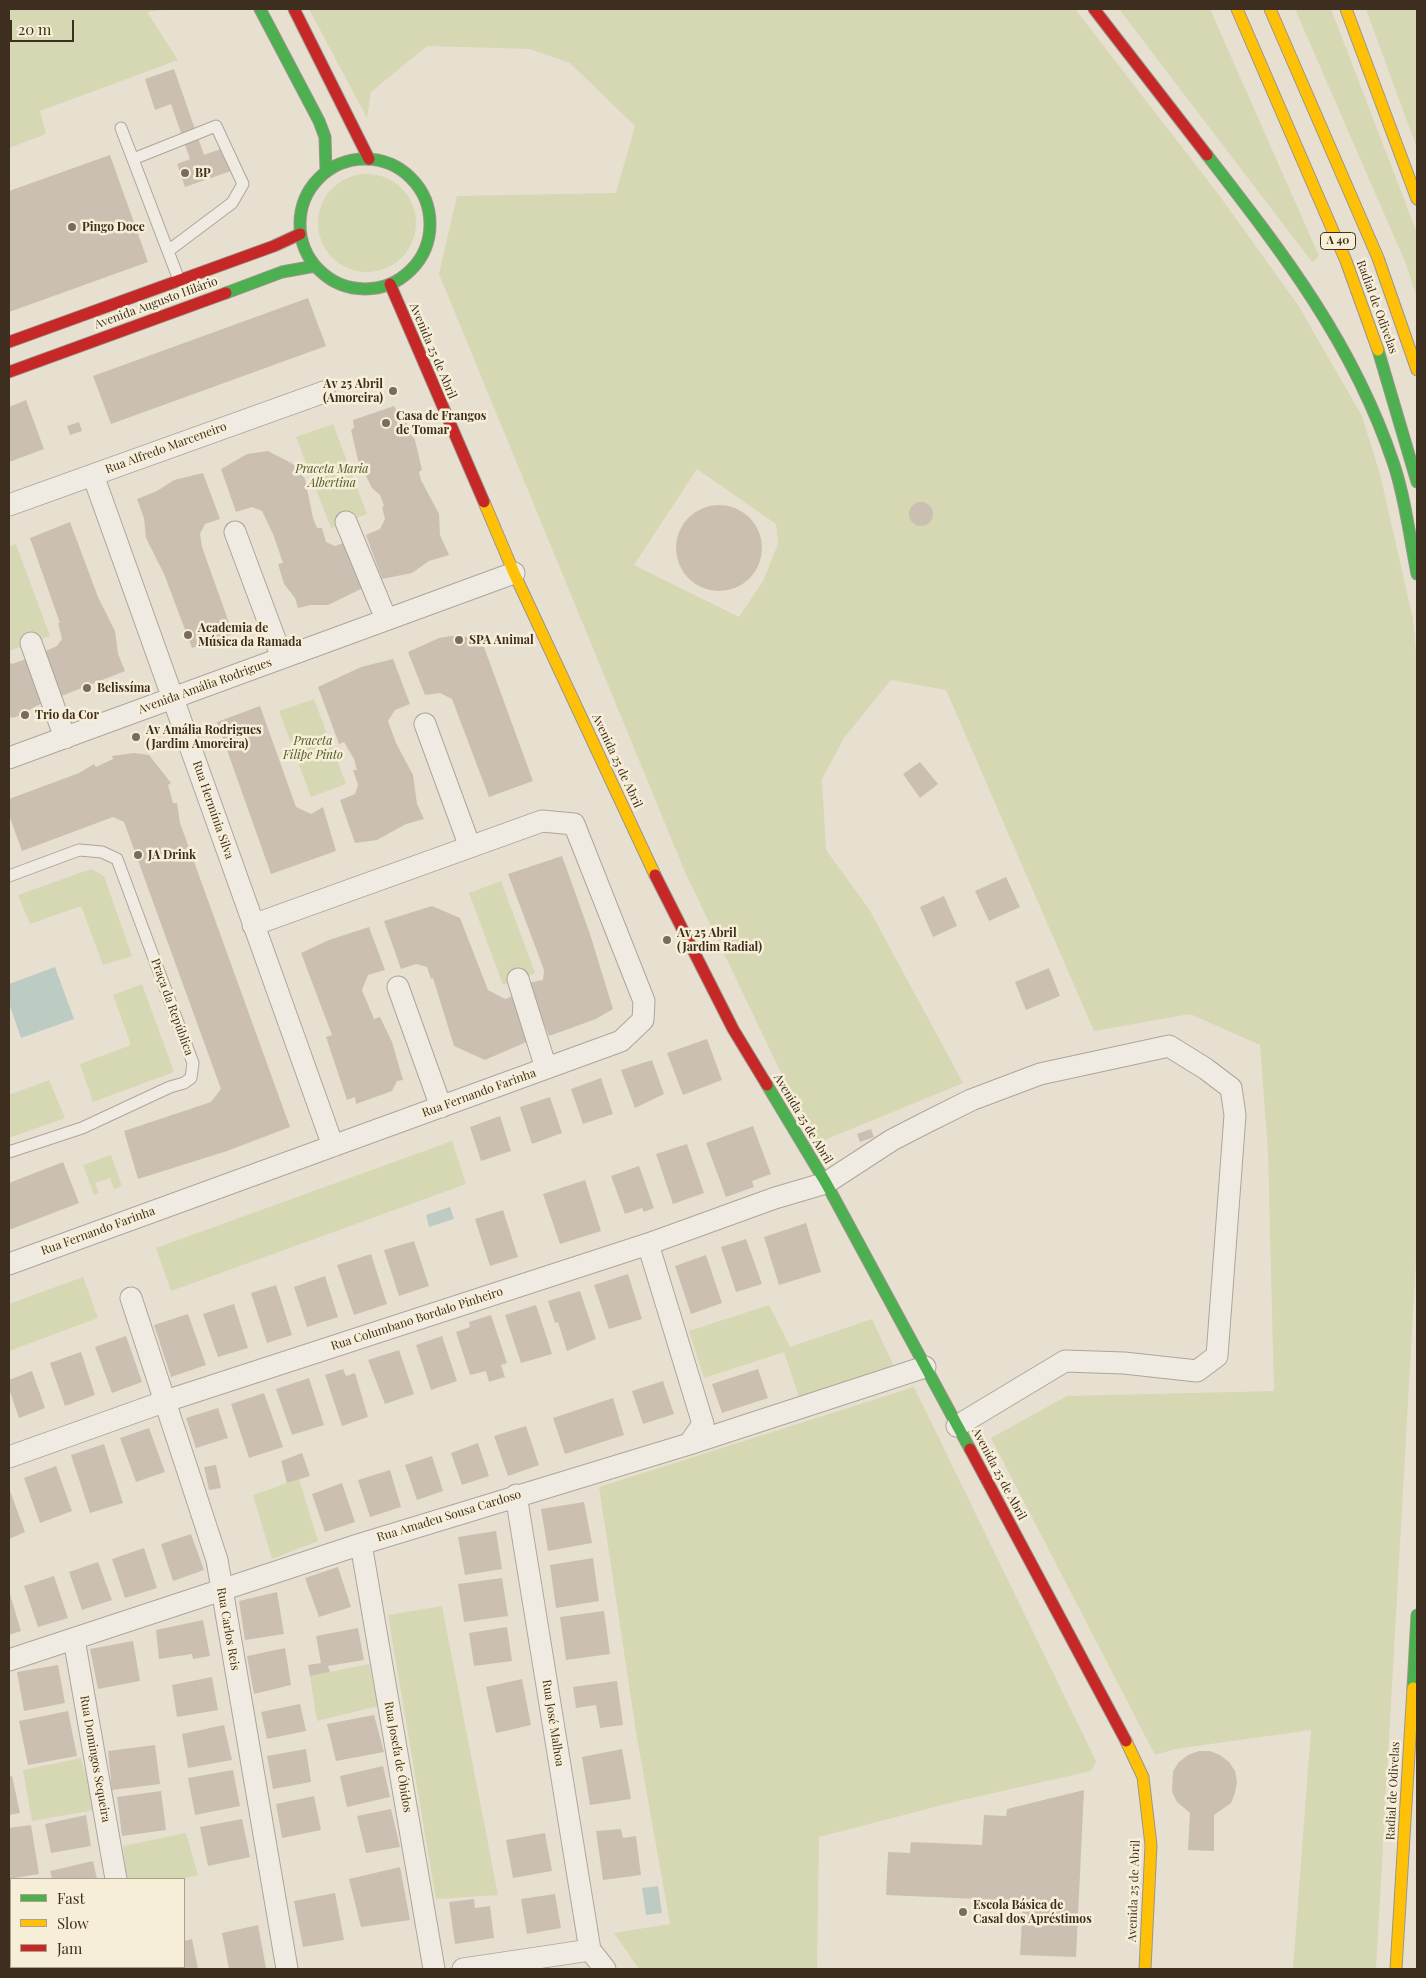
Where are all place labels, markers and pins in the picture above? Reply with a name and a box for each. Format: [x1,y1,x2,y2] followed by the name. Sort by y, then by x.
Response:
[195,166,211,180] place label: BP
[179,167,191,179] marker: BP
[82,220,145,234] place label: Pingo Doce
[66,221,78,233] marker: Pingo Doce
[323,377,383,405] place label: Av 25 Abril (Amoreira)
[387,385,399,397] marker: Av 25 Abril (Amoreira)
[396,409,486,437] place label: Casa de Frangos de Tomar
[380,417,392,429] marker: Casa de Frangos de Tomar
[198,621,302,649] place label: Academia de Música da Ramada
[182,629,194,641] marker: Academia de Música da Ramada
[469,633,534,647] place label: SPA Animal
[453,634,465,646] marker: SPA Animal
[97,681,151,695] place label: Belissíma
[81,682,93,694] marker: Belissíma
[35,708,99,722] place label: Trio da Cor
[19,709,31,721] marker: Trio da Cor
[146,723,262,751] place label: Av Amália Rodrigues (Jardim Amoreira)
[130,731,142,743] marker: Av Amália Rodrigues (Jardim Amoreira)
[148,848,196,862] place label: JA Drink
[132,849,144,861] marker: JA Drink
[677,926,762,954] place label: Av 25 Abril (Jardim Radial)
[661,934,673,946] marker: Av 25 Abril (Jardim Radial)
[973,1898,1092,1926] place label: Escola Básica de Casal dos Apréstimos
[957,1906,969,1918] marker: Escola Básica de Casal dos Apréstimos

